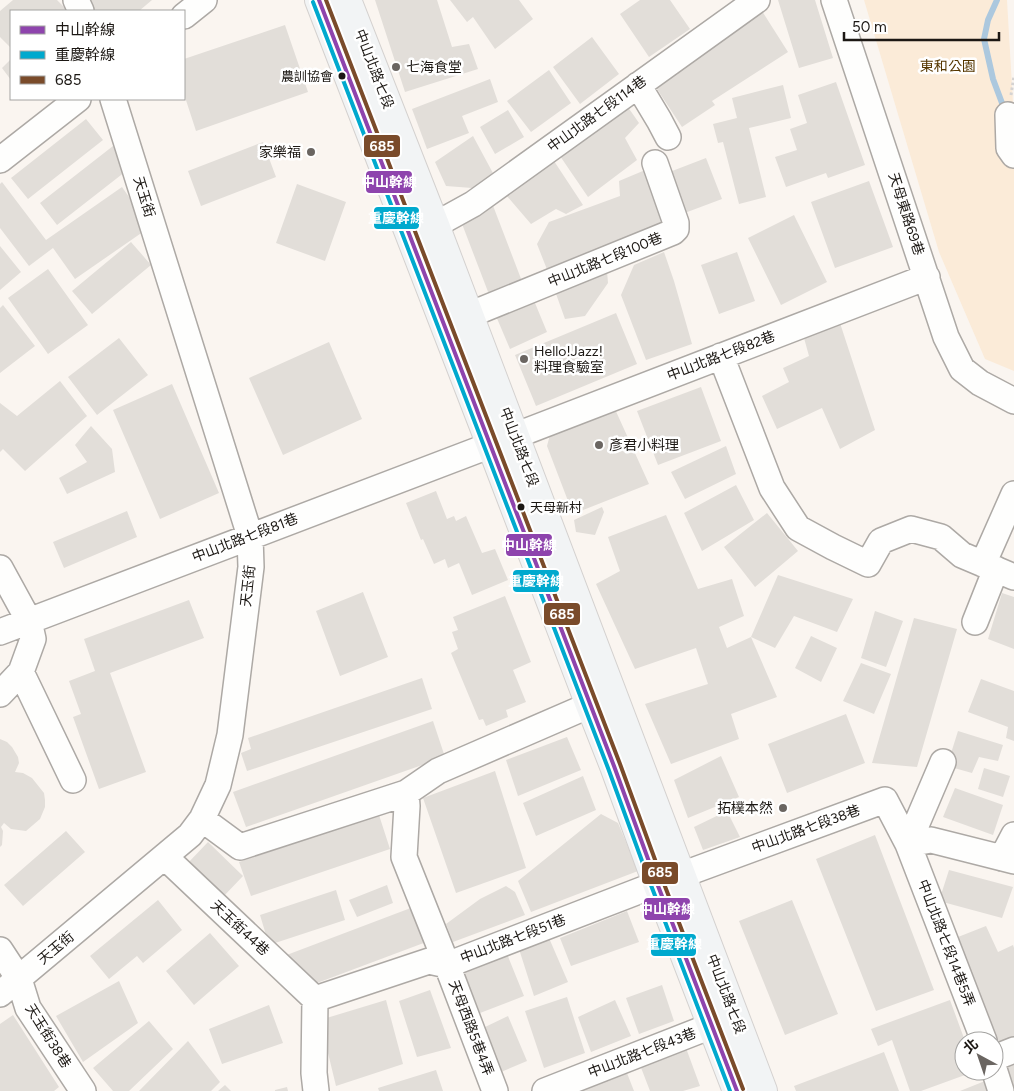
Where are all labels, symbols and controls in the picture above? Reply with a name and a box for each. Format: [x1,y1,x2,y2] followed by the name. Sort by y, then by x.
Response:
[10,10,185,100] legend
[844,10,999,42] scale bar
[852,18,887,36] text: 50 m
[55,21,115,39] text: 中山幹線
[351,27,397,111] street label: 中山北路七段
[55,46,115,64] text: 重慶幹線
[920,58,976,75] park label: 東和公園
[406,59,462,76] place label: 七海食堂
[390,61,402,73] marker: 七海食堂
[281,69,333,84] place label: 農訓協會
[55,71,81,89] text: 685
[337,71,347,81] marker: 農訓協會
[544,72,650,156] street label: 中山北路七段114巷
[363,134,401,158] line badge: 685
[370,138,394,155] text: 685
[259,144,301,161] place label: 家樂福
[305,146,317,158] marker: 家樂福
[365,170,413,194] line badge: 中山幹線
[885,171,927,257] street label: 天母東路69巷
[130,174,158,220] street label: 天玉街
[361,174,417,191] text: 中山幹線
[373,206,420,230] line badge: 重慶幹線
[368,210,424,227] text: 重慶幹線
[545,229,665,291] street label: 中山北路七段100巷
[665,328,777,384] street label: 中山北路七段82巷
[534,343,604,376] place label: Hello!Jazz! 料理食驗室
[518,353,530,365] marker: Hello!Jazz! 料理食驗室
[496,405,542,489] street label: 中山北路七段
[609,437,679,454] place label: 彥君小料理
[593,439,605,451] marker: 彥君小料理
[530,500,582,515] place label: 天母新村
[516,502,526,512] marker: 天母新村
[189,510,301,566] street label: 中山北路七段81巷
[505,533,553,557] line badge: 中山幹線
[501,537,557,554] text: 中山幹線
[237,564,259,608] street label: 天玉街
[512,569,560,593] line badge: 重慶幹線
[508,573,564,590] text: 重慶幹線
[543,602,581,626] line badge: 685
[550,606,574,623] text: 685
[717,800,773,817] place label: 拓樸本然
[749,801,863,857] street label: 中山北路七段38巷
[777,802,789,814] marker: 拓樸本然
[641,861,679,885] line badge: 685
[648,864,672,881] text: 685
[914,877,978,1009] street label: 中山北路七段14巷5弄
[207,897,273,959] street label: 天玉街44巷
[643,897,691,921] line badge: 中山幹線
[639,901,695,918] text: 中山幹線
[458,911,568,967] street label: 中山北路七段51巷
[34,928,78,968] street label: 天玉街
[650,933,697,957] line badge: 重慶幹線
[646,936,702,953] text: 重慶幹線
[703,952,749,1036] street label: 中山北路七段
[445,978,497,1078] street label: 天母西路5巷4弄
[22,1001,74,1071] street label: 天玉街38巷
[586,1025,698,1081] street label: 中山北路七段43巷
[954,1031,1004,1081] north arrow
[960,1035,982,1057] text: 北

